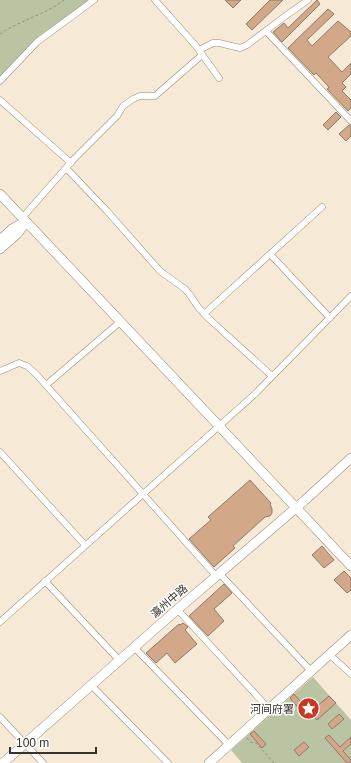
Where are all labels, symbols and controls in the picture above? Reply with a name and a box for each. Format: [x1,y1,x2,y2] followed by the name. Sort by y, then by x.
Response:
[148,582,190,620] street label: 瀛州中路
[296,696,322,722] place icon: 河间府署
[250,703,294,715] place label: 河间府署
[10,729,96,755] scale bar
[16,736,49,750] text: 100 m

